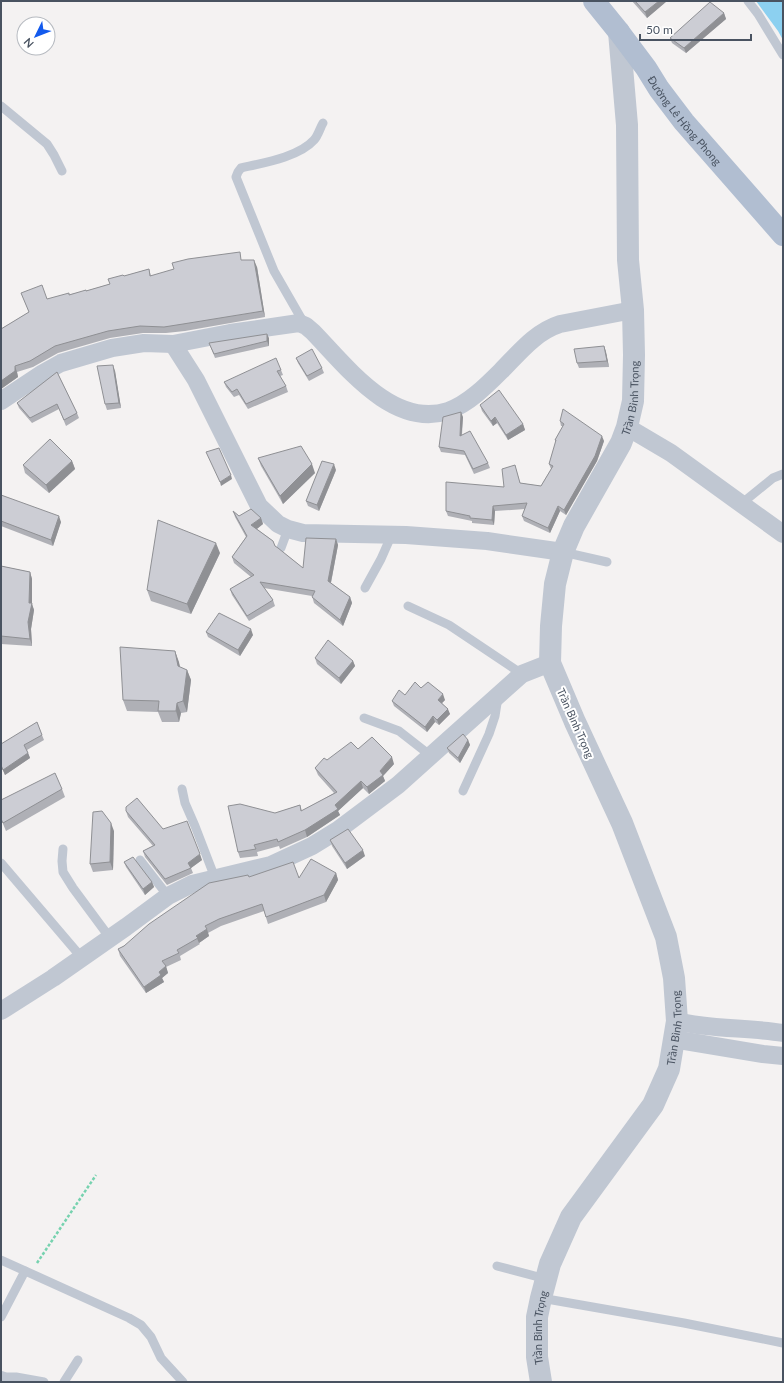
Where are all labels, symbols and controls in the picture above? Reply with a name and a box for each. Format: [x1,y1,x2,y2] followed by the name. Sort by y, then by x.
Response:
[16,16,56,56] north arrow
[640,16,751,42] scale bar
[646,22,673,37] text: 50 m
[21,36,36,51] text: N
[646,73,725,167] street label: Đường Lê Hồng Phong
[618,360,640,437] street label: Trần Bình Trọng
[555,686,597,760] street label: Trần Bình Trọng
[663,990,684,1066] street label: Trần Bình Trọng
[530,1288,549,1366] street label: Trần Bình Trọng

